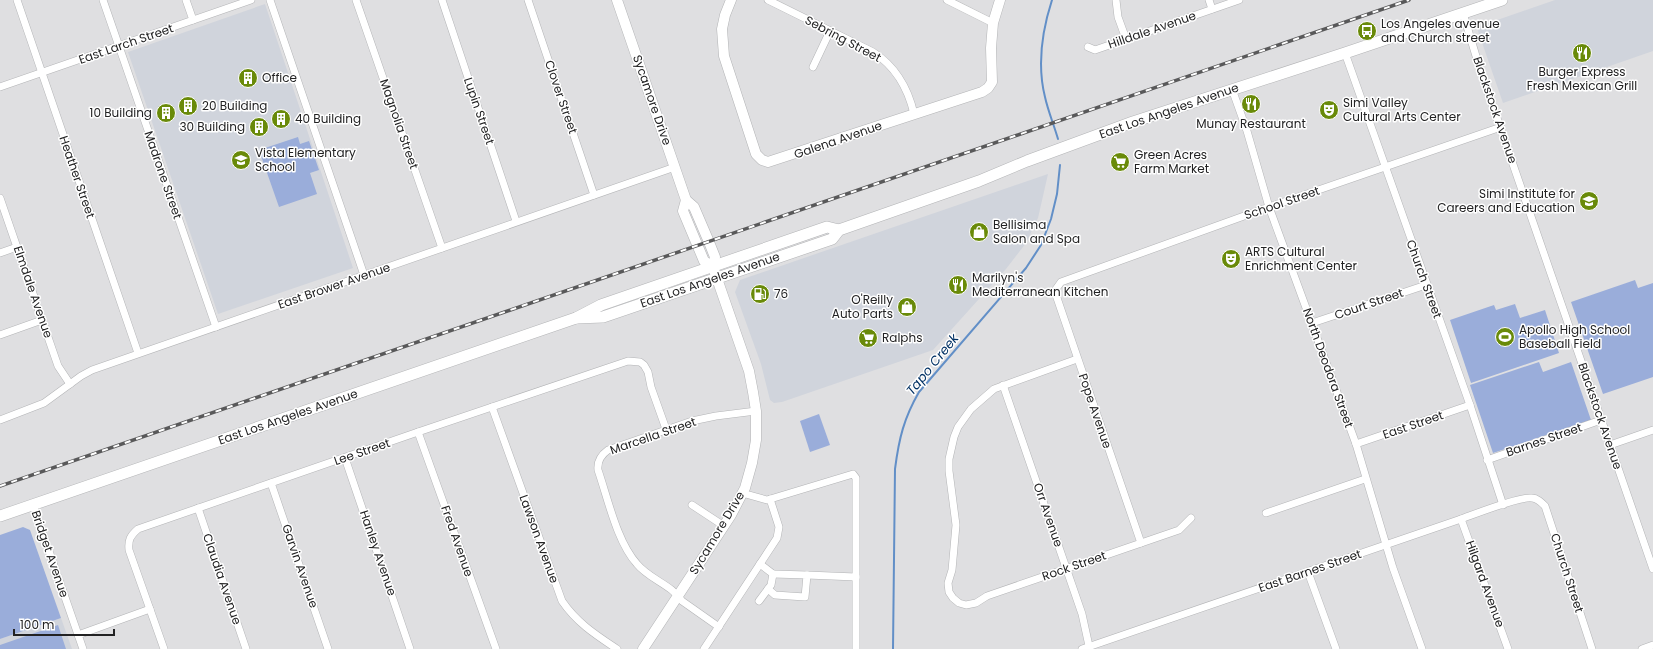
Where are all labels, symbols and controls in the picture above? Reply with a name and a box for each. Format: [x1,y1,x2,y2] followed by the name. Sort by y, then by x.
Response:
[1106,7,1198,53] street label: Hilldale Avenue
[802,11,884,66] street label: Sebring Street
[1381,15,1500,46] place label: Los Angeles avenue and Church street
[76,19,175,68] street label: East Larch Street
[1356,20,1378,42] bus stop icon: Los Angeles avenue and Church street
[1571,42,1593,64] restaurant icon: Burger Express Fresh Mexican Grill
[629,52,676,147] street label: Sycamore Drive
[1469,54,1522,166] street label: Blackstock Avenue
[541,58,582,136] street label: Clover Street
[1527,63,1637,94] place label: Burger Express Fresh Mexican Grill
[237,67,259,89] building icon: Office
[262,69,297,86] place label: Office
[460,75,499,147] street label: Lupin Street
[376,76,423,171] street label: Magnolia Street
[1097,79,1241,142] street label: East Los Angeles Avenue
[1240,93,1262,115] restaurant icon: Munay Restaurant
[1343,94,1461,125] place label: Simi Valley Cultural Arts Center
[177,95,199,117] building icon: 20 Building
[202,97,267,114] place label: 20 Building
[1318,99,1340,121] theatre icon: Simi Valley Cultural Arts Center
[155,102,177,124] building icon: 10 Building
[90,104,152,121] place label: 10 Building
[270,108,292,130] building icon: 40 Building
[295,110,361,127] place label: 40 Building
[1196,115,1306,132] place label: Munay Restaurant
[248,116,270,138] building icon: 30 Building
[792,117,884,163] street label: Galena Avenue
[179,118,245,135] place label: 30 Building
[140,128,187,221] street label: Madrone Street
[55,133,100,220] street label: Heather Street
[255,144,356,175] place label: Vista Elementary School
[1134,146,1209,177] place label: Green Acres Farm Market
[230,149,252,171] school or university icon: Vista Elementary School
[1109,151,1131,173] supermarket icon: Green Acres Farm Market
[1242,182,1322,223] street label: School Street
[1437,185,1576,216] place label: Simi Institute for Careers and Education
[1578,190,1600,212] school or university icon: Simi Institute for Careers and Education
[993,216,1080,247] place label: Bellisima Salon and Spa
[968,221,990,243] shop icon: Bellisima Salon and Spa
[1402,237,1447,320] street label: Church Street
[1245,243,1357,274] place label: ARTS Cultural Enrichment Center
[10,244,57,340] street label: Elmdale Avenue
[638,248,782,311] street label: East Los Angeles Avenue
[1220,248,1242,270] theatre icon: ARTS Cultural Enrichment Center
[275,258,392,313] street label: East Brower Avenue
[972,269,1108,300] place label: Marilyn's Mediterranean Kitchen
[947,274,969,296] restaurant icon: Marilyn's Mediterranean Kitchen
[749,283,771,305] fuel station icon: 76
[1332,284,1406,323] street label: Court Street
[774,285,788,302] place label: 76
[832,291,893,322] place label: O'Reilly Auto Parts
[896,296,918,318] shop icon: O'Reilly Auto Parts
[1299,306,1358,430] street label: North Deodora Street
[1519,321,1630,352] place label: Apollo High School Baseball Field
[1494,326,1516,348] sports icon: Apollo High School Baseball Field
[857,327,879,349] supermarket icon: Ralphs
[902,328,964,399] water label: Tapo Creek
[882,329,922,346] place label: Ralphs
[1574,360,1627,472] street label: Blackstock Avenue
[1075,371,1116,451] street label: Pope Avenue
[216,385,360,448] street label: East Los Angeles Avenue
[1380,406,1446,443] street label: East Street
[608,413,698,458] street label: Marcella Street
[1503,419,1584,461] street label: Barnes Street
[331,434,392,469] street label: Lee Street
[1030,481,1067,549] street label: Orr Avenue
[685,488,748,578] street label: Sycamore Drive
[516,492,563,585] street label: Lawson Avenue
[437,503,478,579] street label: Fred Avenue
[28,508,73,600] street label: Bridget Avenue
[356,508,401,598] street label: Hanley Avenue
[278,522,323,610] street label: Garvin Avenue
[199,531,246,627] street label: Claudia Avenue
[1547,531,1588,615] street label: Church Street
[1462,538,1509,630] street label: Hilgard Avenue
[1256,545,1364,596] street label: East Barnes Street
[1039,547,1108,584] street label: Rock Street
[14,611,114,637] scale bar
[20,616,54,633] text: 100 m

